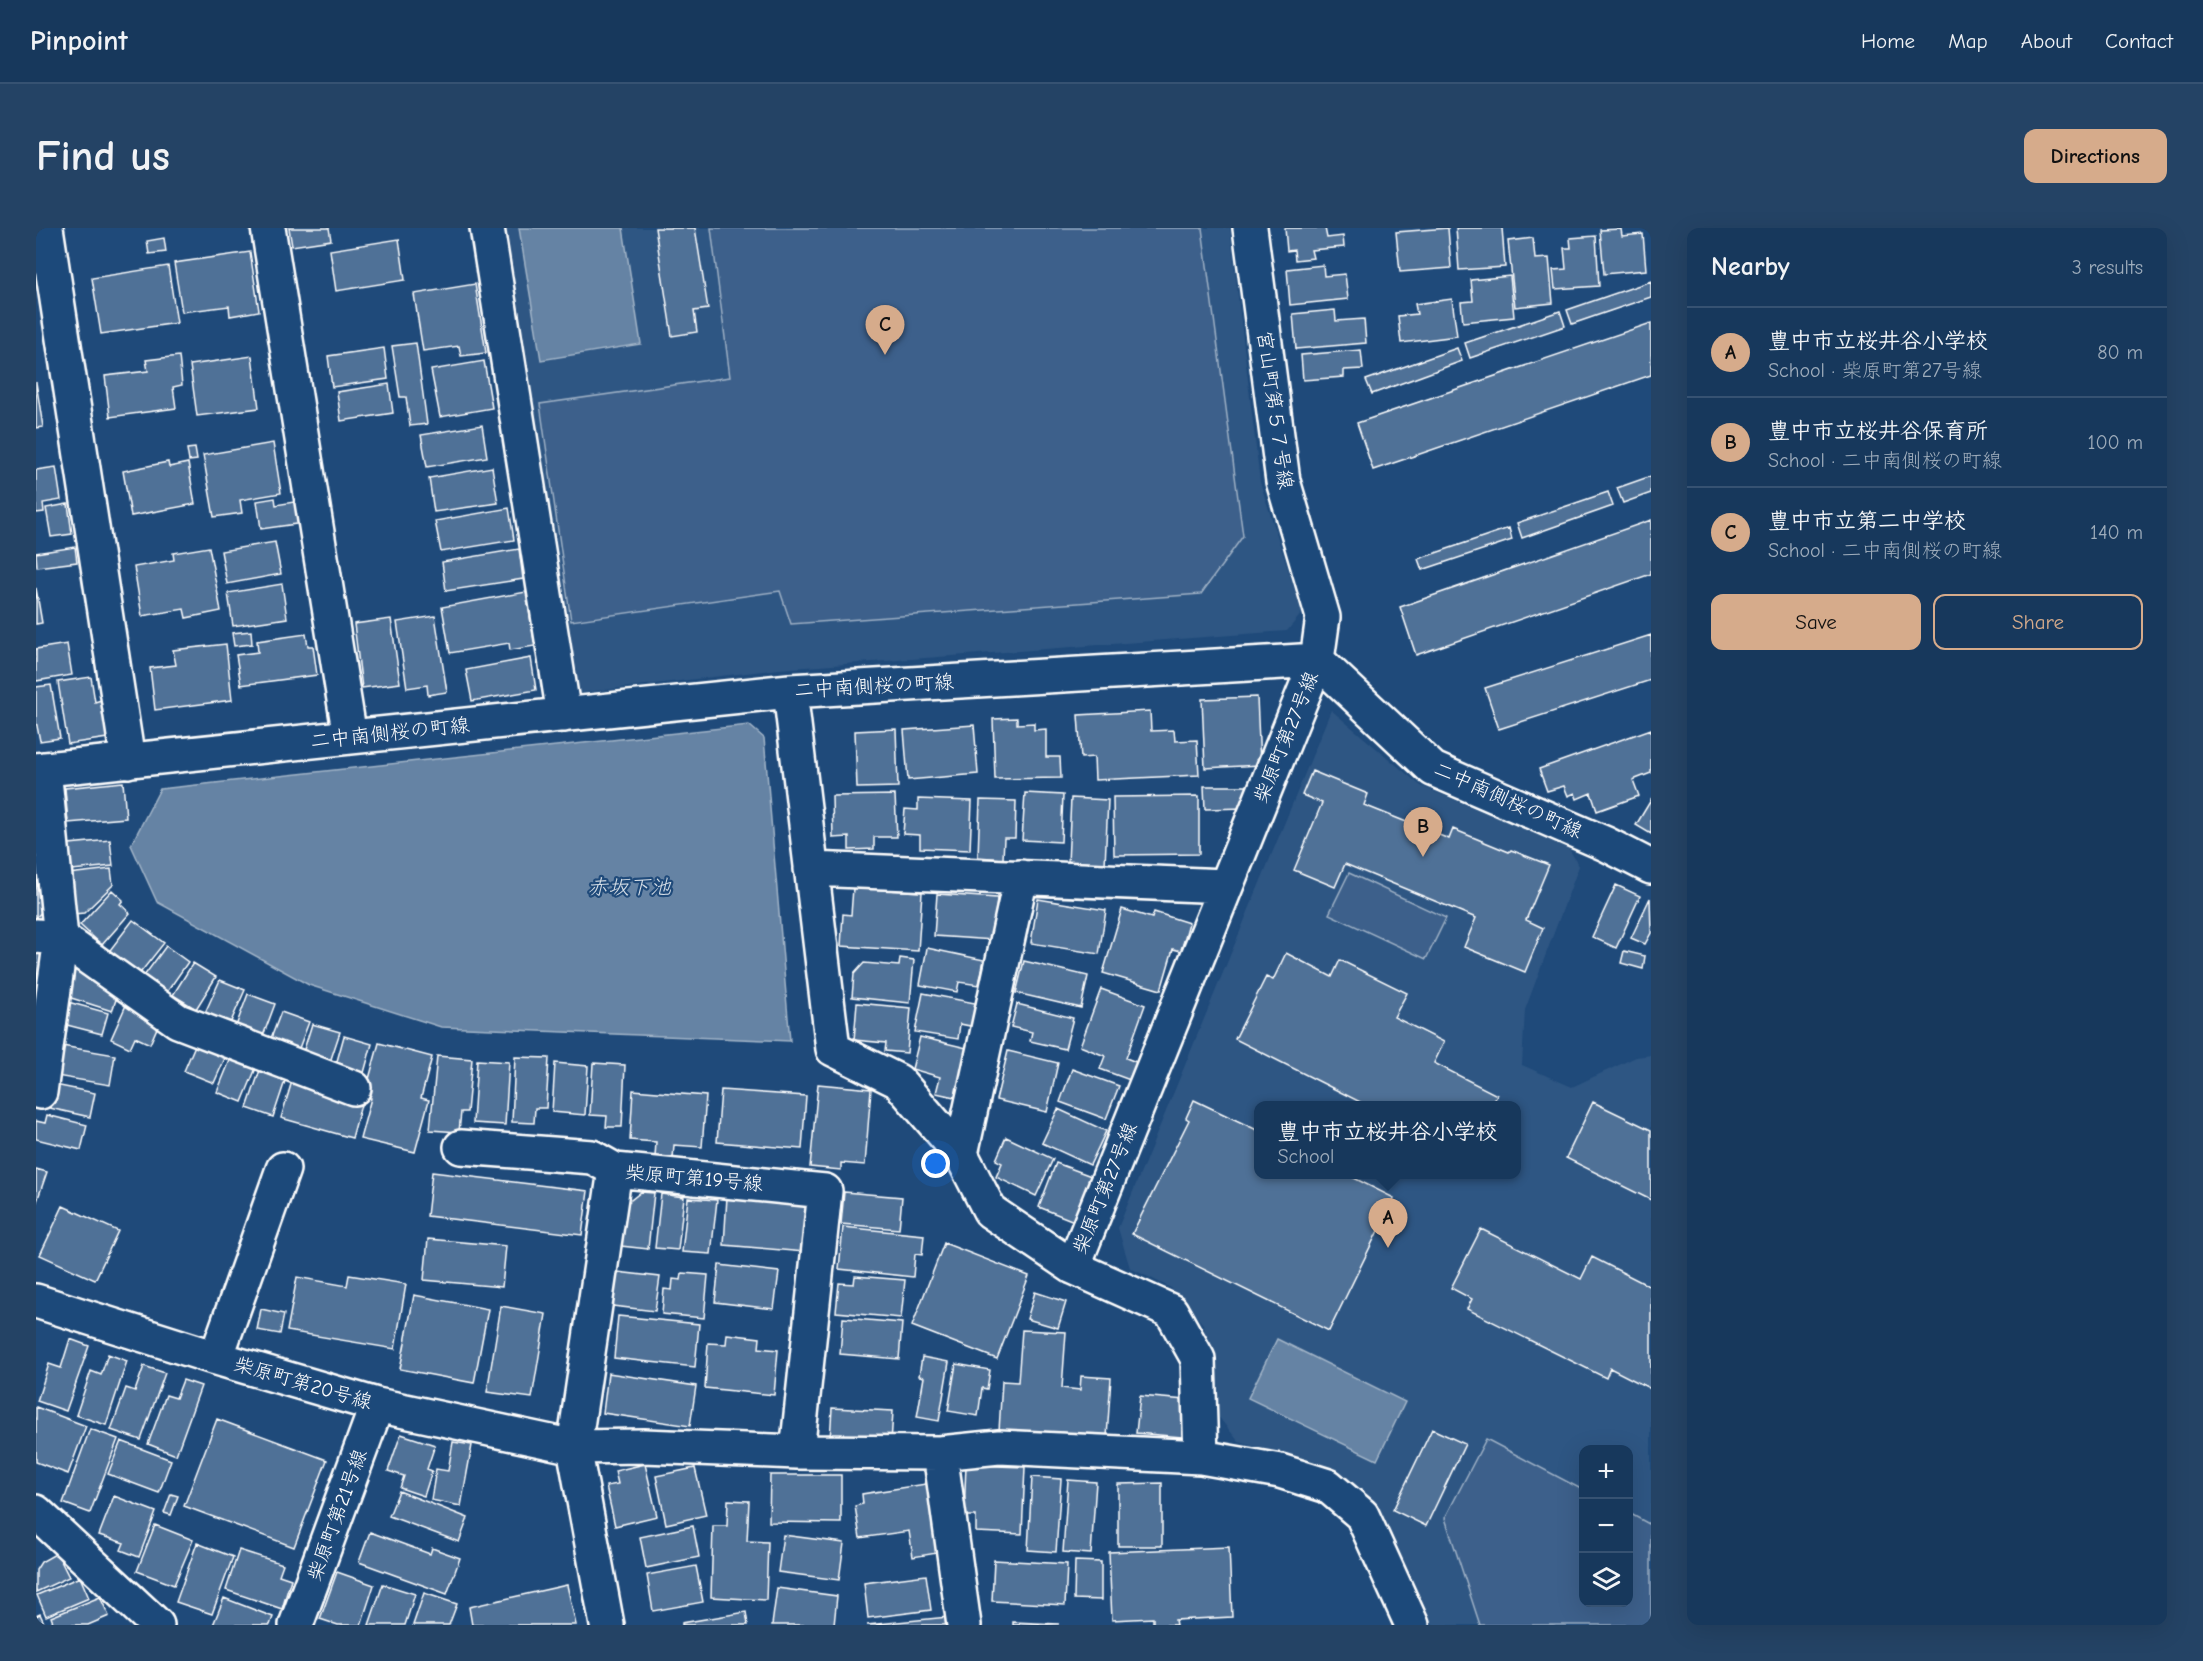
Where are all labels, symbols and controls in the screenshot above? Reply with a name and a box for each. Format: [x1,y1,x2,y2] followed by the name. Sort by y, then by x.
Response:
[30,25,128,57] text: Pinpoint
[1861,29,1915,53] text: Home
[1948,29,1988,53] text: Map
[2021,29,2072,53] text: About
[2105,29,2173,53] text: Contact
[2024,129,2167,183] button: Directions
[36,132,170,181] text: Find us
[1711,252,1790,282] text: Nearby
[2072,256,2143,279] text: 3 results
[866,306,904,355] pin: C
[1768,328,1988,354] text: 豊中市立桜井谷小学校
[1252,329,1298,491] street label: 宮山町第５７号線
[1725,341,1736,364] text: A
[2097,341,2143,364] text: 80 m
[1768,359,1982,382] text: School · 柴原町第27号線
[1768,418,1988,444] text: 豊中市立桜井谷保育所
[1724,431,1737,454] text: B
[2088,431,2143,454] text: 100 m
[1768,449,2002,472] text: School · 二中南側桜の町線
[1768,508,1966,534] text: 豊中市立第二中学校
[1724,521,1737,544] text: C
[2090,521,2143,544] text: 140 m
[1768,539,2002,562] text: School · 二中南側桜の町線
[1711,594,1921,650] button: Save
[1933,594,2143,650] button: Share
[1249,668,1323,806] street label: 柴原町第27号線
[794,670,954,702] street label: 二中南側桜の町線
[309,713,471,753] street label: 二中南側桜の町線
[1430,757,1586,843] street label: 二中南側桜の町線
[1404,808,1442,857] pin: B
[587,875,672,899] water label: 赤坂下池
[1254,1101,1521,1179] popup
[1068,1119,1142,1257] street label: 柴原町第27号線
[1277,1119,1498,1145] text: 豊中市立桜井谷小学校
[1277,1145,1334,1168] text: School
[921,1149,950,1178] your location
[624,1161,764,1195] street label: 柴原町第19号線
[1368,1198,1408,1248] pin: A
[231,1352,375,1414] street label: 柴原町第20号線
[1579,1445,1633,1607] map controls
[1579,1445,1633,1499] button: +
[303,1446,371,1584] street label: 柴原町第21号線
[1579,1499,1633,1553] button: −
[1579,1553,1633,1607] button: layers

